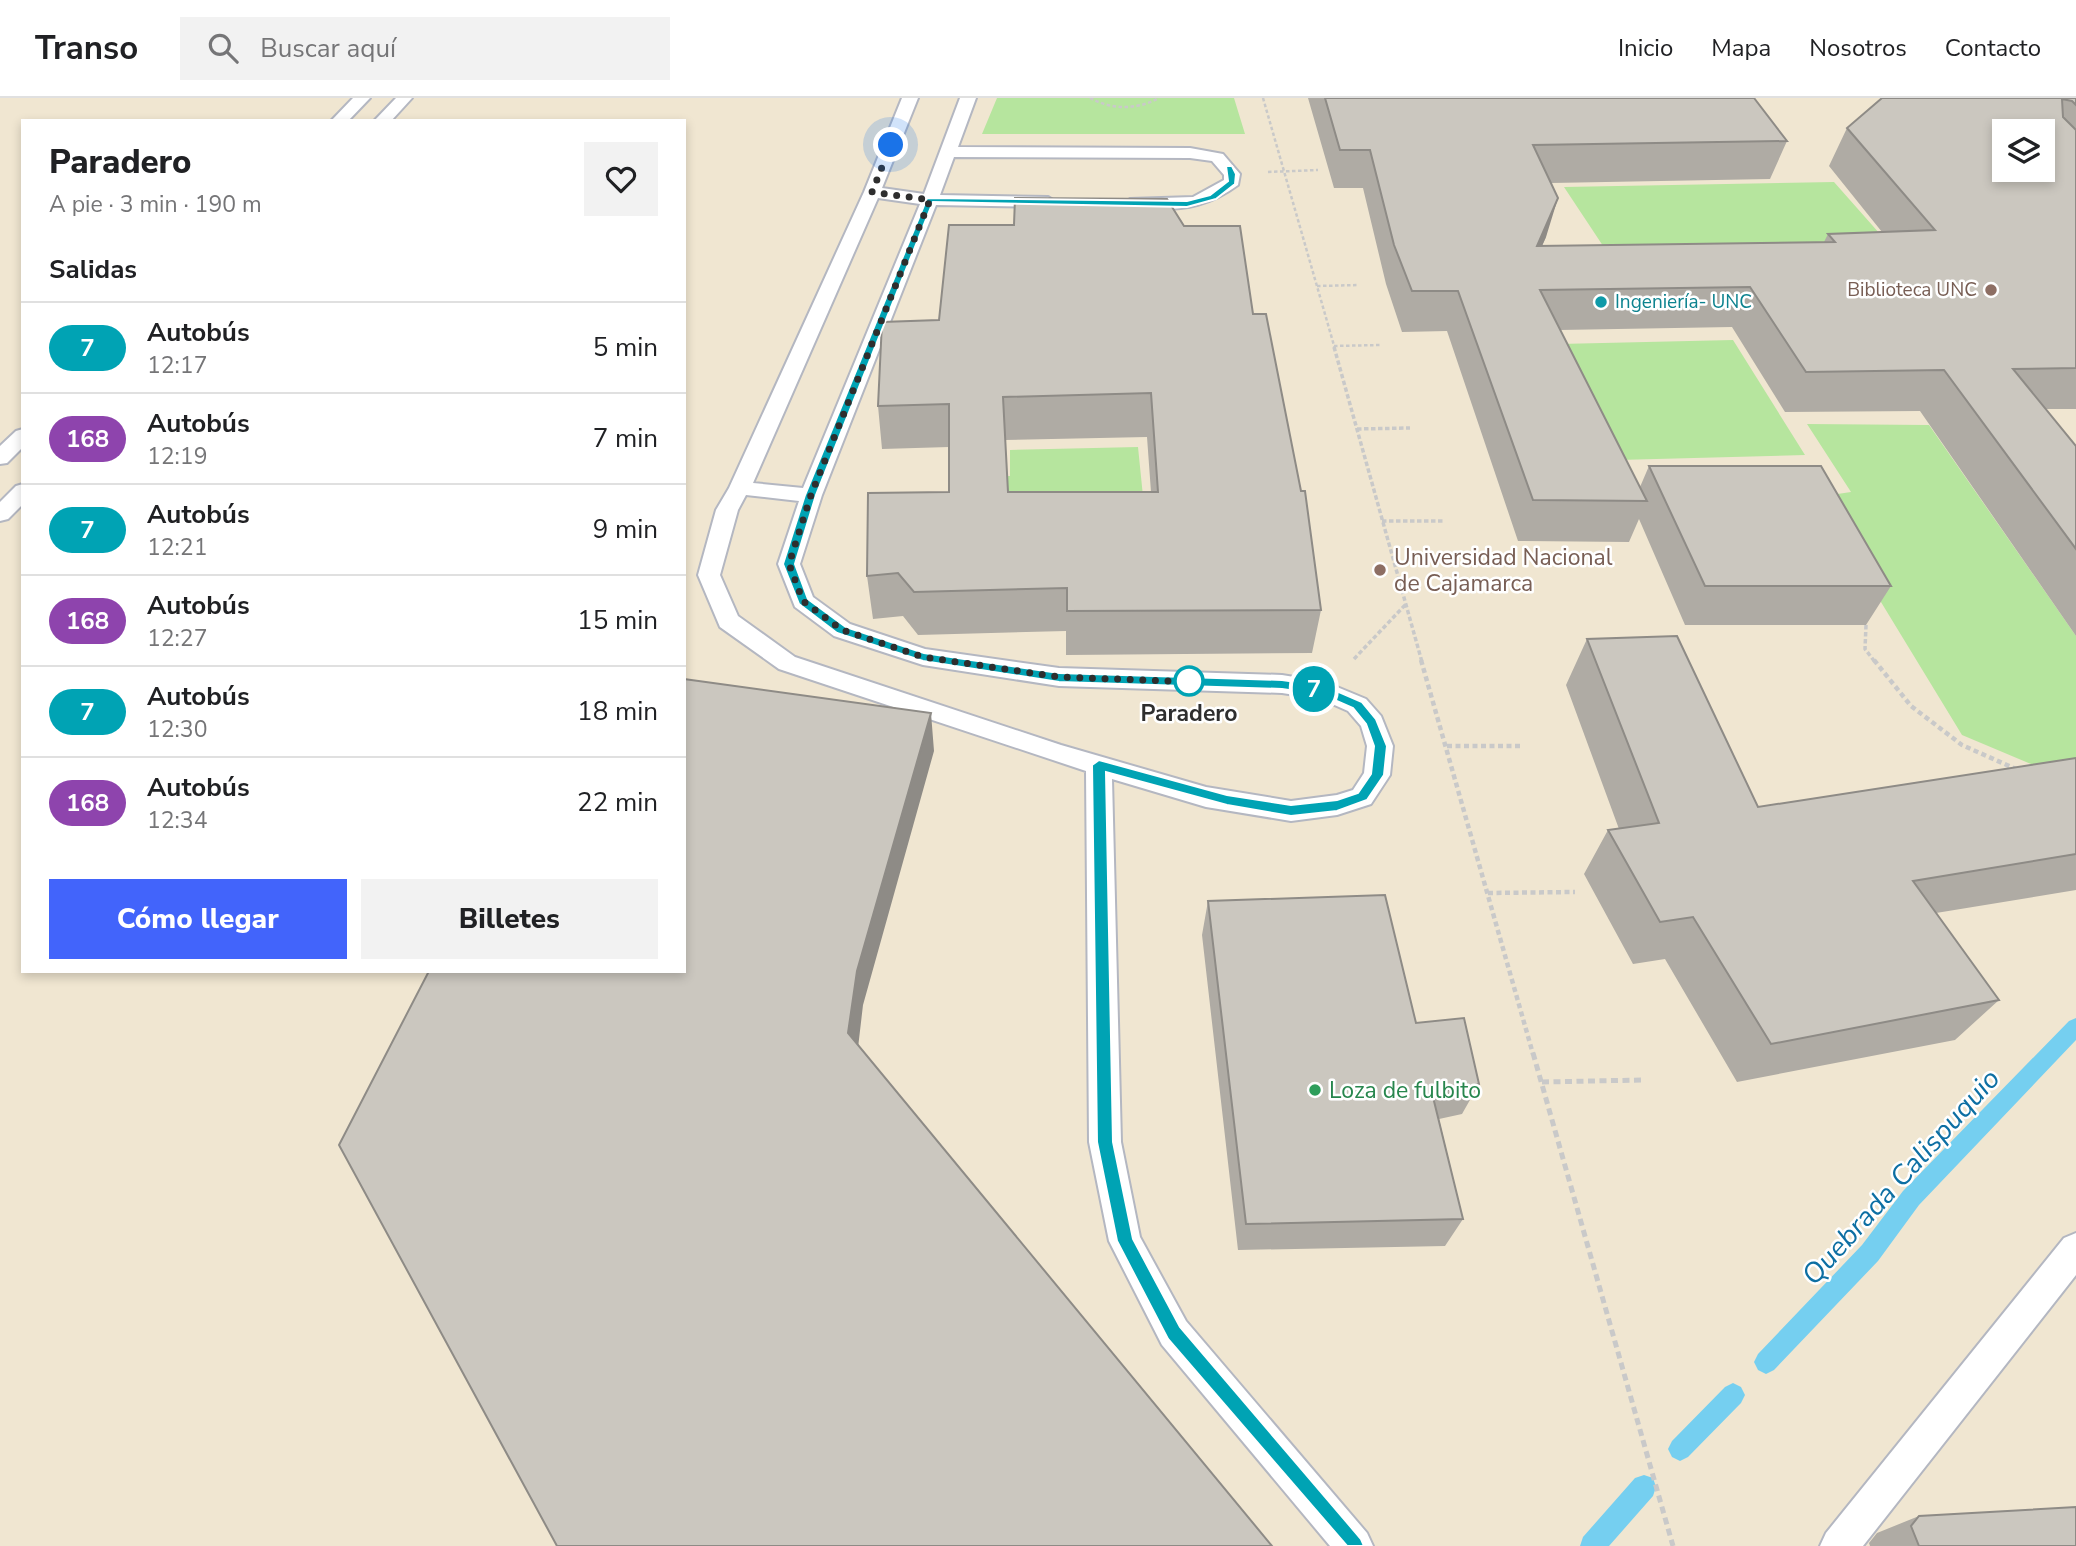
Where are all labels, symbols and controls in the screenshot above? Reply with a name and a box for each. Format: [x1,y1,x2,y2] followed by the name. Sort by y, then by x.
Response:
[180,17,670,80] search box
[35,26,138,71] text: Transo
[204,29,242,67] icon: search
[260,31,396,66] text: Buscar aquí
[1618,32,1673,64] text: Inicio
[1711,32,1771,64] text: Mapa
[1809,32,1907,64] text: Nosotros
[1945,32,2041,64] text: Contacto
[1992,119,2055,182] map controls
[1992,119,2055,182] button: layers
[873,127,908,162] your location
[49,140,191,185] text: Paradero
[584,142,658,216] button: heart
[49,189,262,220] text: A pie · 3 min · 190 m
[49,252,137,287] text: Salidas
[1847,277,1977,303] place label: Biblioteca UNC
[1983,282,1999,298] marker: Biblioteca UNC
[1615,289,1752,315] place label: Ingeniería- UNC
[1593,294,1609,310] marker: Ingeniería- UNC
[147,315,250,350] text: Autobús
[593,330,658,365] text: 5 min
[80,332,95,364] text: 7
[147,350,207,381] text: 12:17
[147,406,250,441] text: Autobús
[593,421,658,456] text: 7 min
[66,423,109,455] text: 168
[147,441,207,472] text: 12:19
[147,497,250,532] text: Autobús
[593,512,658,547] text: 9 min
[80,514,95,546] text: 7
[147,532,207,563] text: 12:21
[1394,542,1613,599] place label: Universidad Nacional de Cajamarca
[1372,562,1388,578] marker: Universidad Nacional de Cajamarca
[147,588,250,623] text: Autobús
[577,603,658,638] text: 15 min
[66,605,109,637] text: 168
[147,623,207,654] text: 12:27
[1174,666,1204,696] marker: Paradero
[1291,666,1337,712] line badge: 7
[1307,673,1321,705] text: 7
[147,679,250,714] text: Autobús
[577,694,658,729] text: 18 min
[80,696,95,728] text: 7
[1141,698,1237,729] place label: Paradero
[147,714,207,745] text: 12:30
[147,770,250,805] text: Autobús
[577,785,658,820] text: 22 min
[66,787,109,819] text: 168
[147,805,207,836] text: 12:34
[49,879,347,959] button: Cómo llegar
[361,879,658,959] button: Billetes
[1794,1061,2008,1293] water label: Quebrada Calispuquio
[1329,1075,1481,1106] place label: Loza de fulbito
[1307,1082,1323,1098] marker: Loza de fulbito

